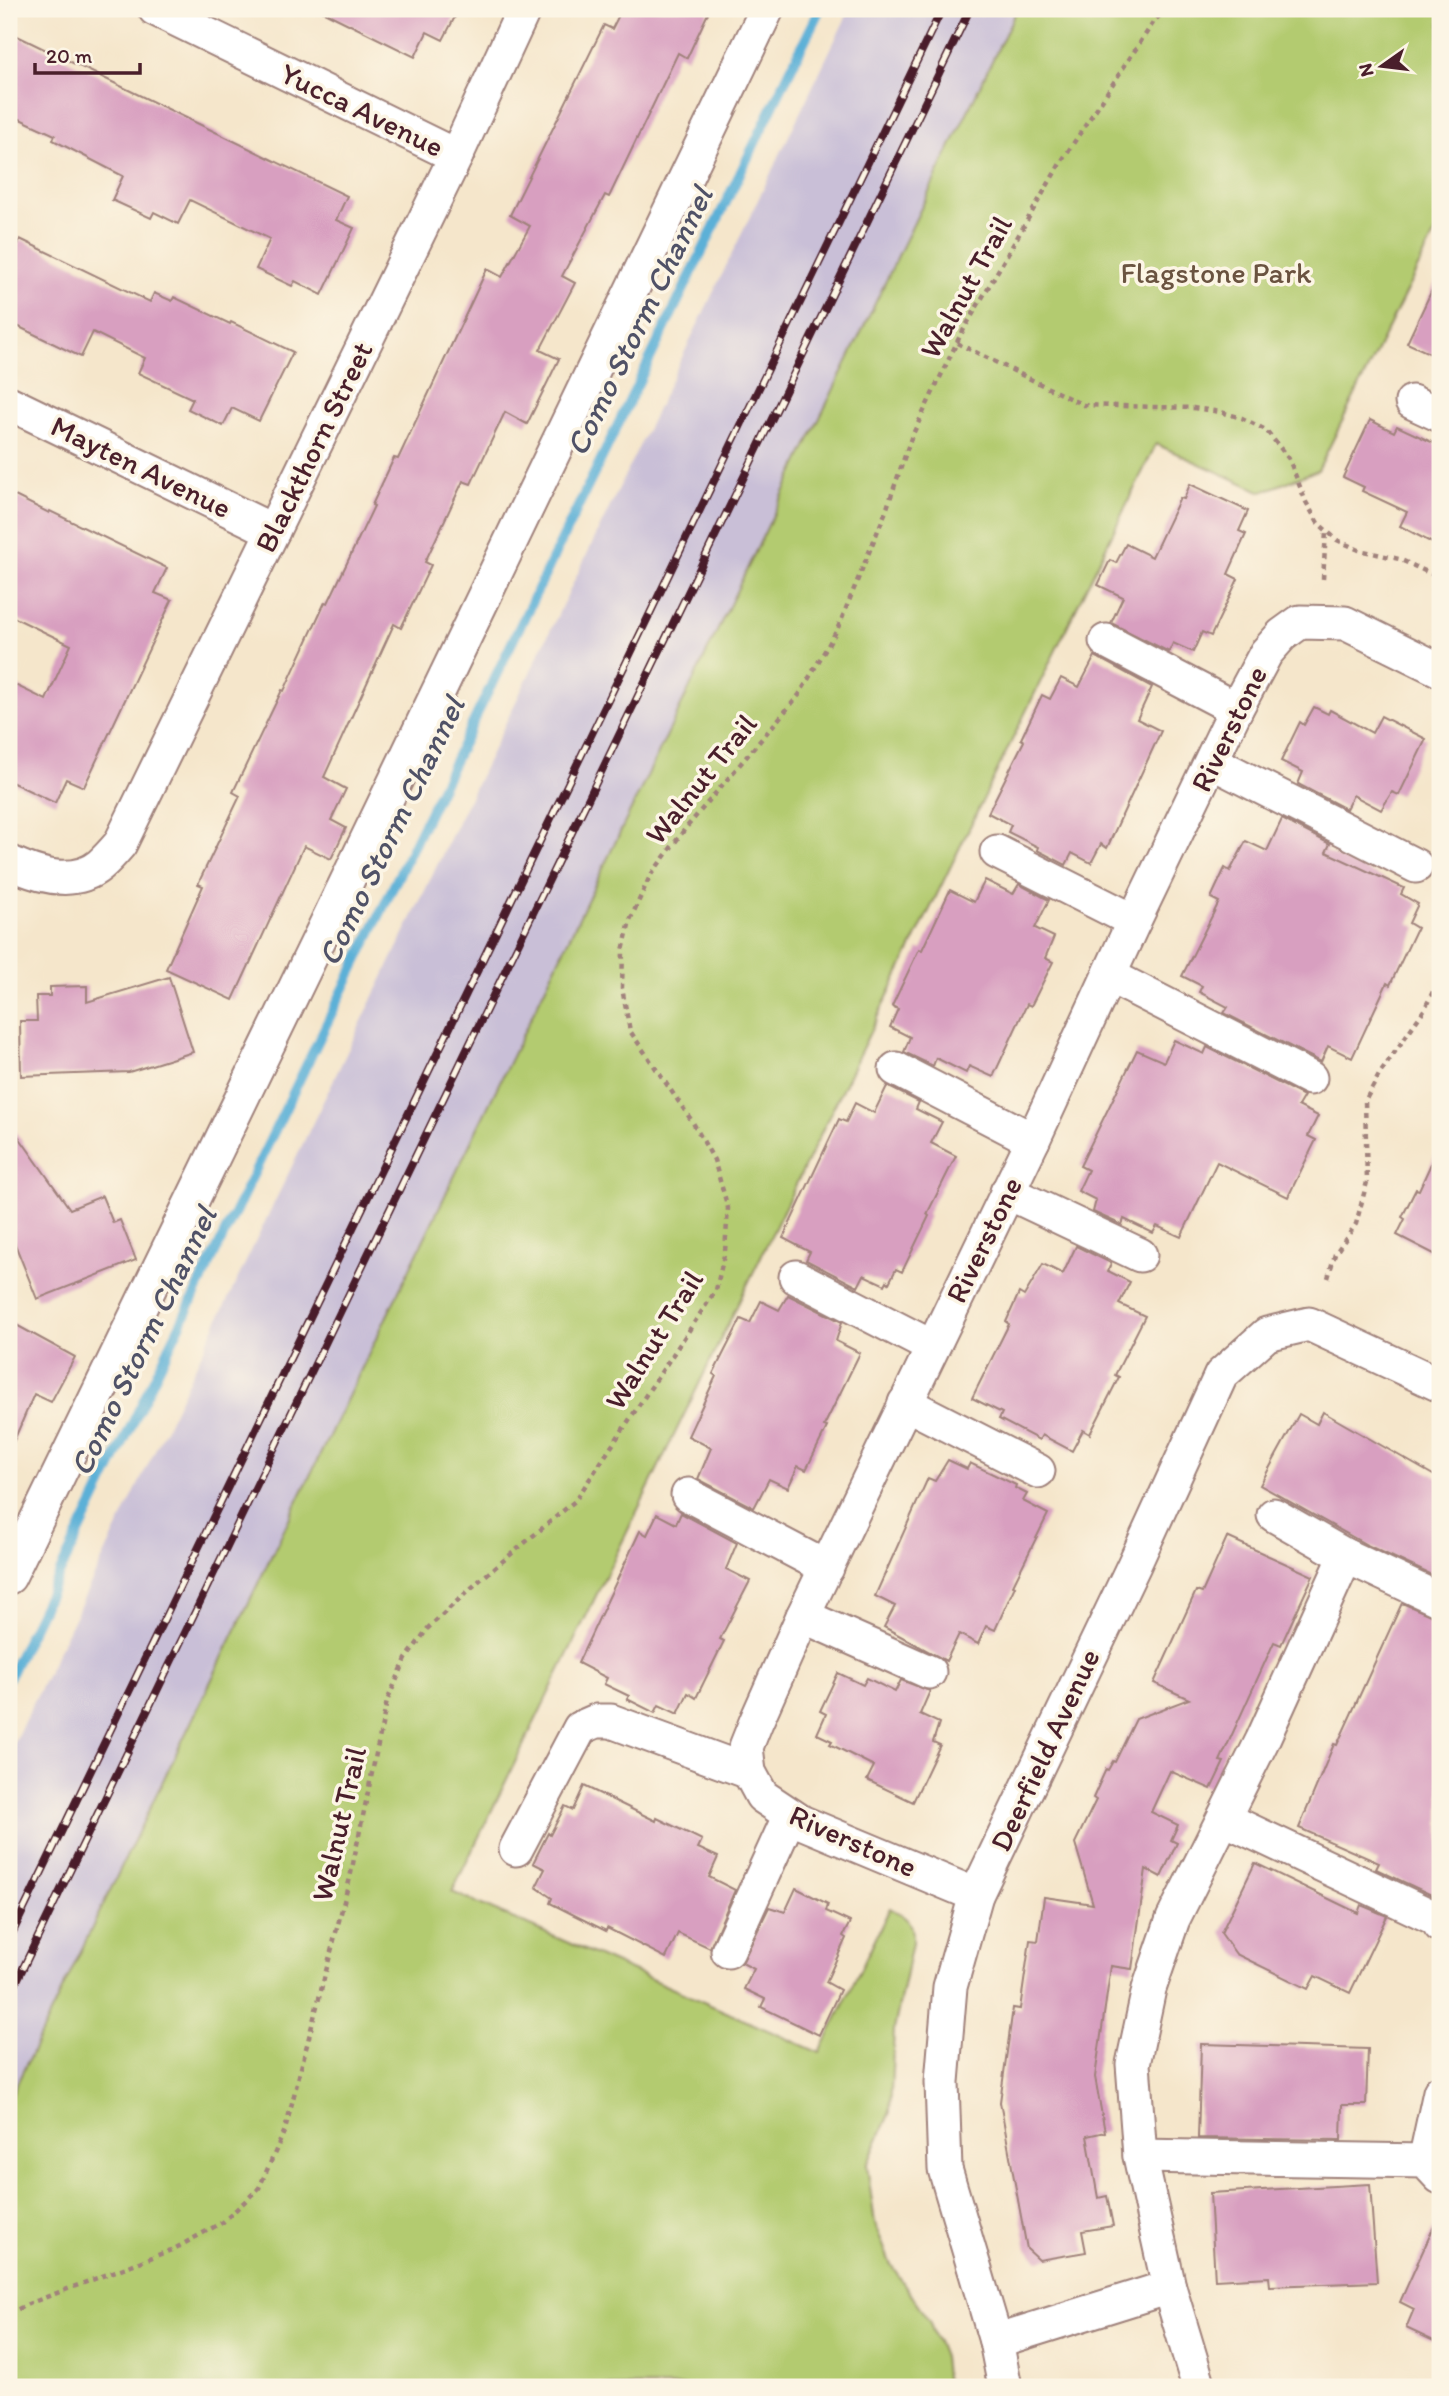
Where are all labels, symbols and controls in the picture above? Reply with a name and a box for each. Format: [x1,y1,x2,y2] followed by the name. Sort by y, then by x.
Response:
[35,32,140,76] scale bar
[1348,32,1418,102] north arrow
[46,43,93,68] text: 20 m
[274,54,450,165] street label: Yucca Avenue
[1353,61,1379,79] text: N
[557,179,721,462] water label: Como Storm Channel
[911,209,1020,365] street label: Walnut Trail
[1120,254,1312,291] park label: Flagstone Park
[247,335,381,558] street label: Blackthorn Street
[45,407,238,526] street label: Mayten Avenue
[1182,660,1275,798] street label: Riverstone
[309,689,473,972] water label: Como Storm Channel
[637,705,765,851] street label: Walnut Trail
[937,1171,1030,1309] street label: Riverstone
[61,1199,225,1482] water label: Como Storm Channel
[596,1263,711,1416] street label: Walnut Trail
[981,1643,1108,1857] street label: Deerfield Avenue
[303,1743,374,1905] street label: Walnut Trail
[784,1796,923,1885] street label: Riverstone

